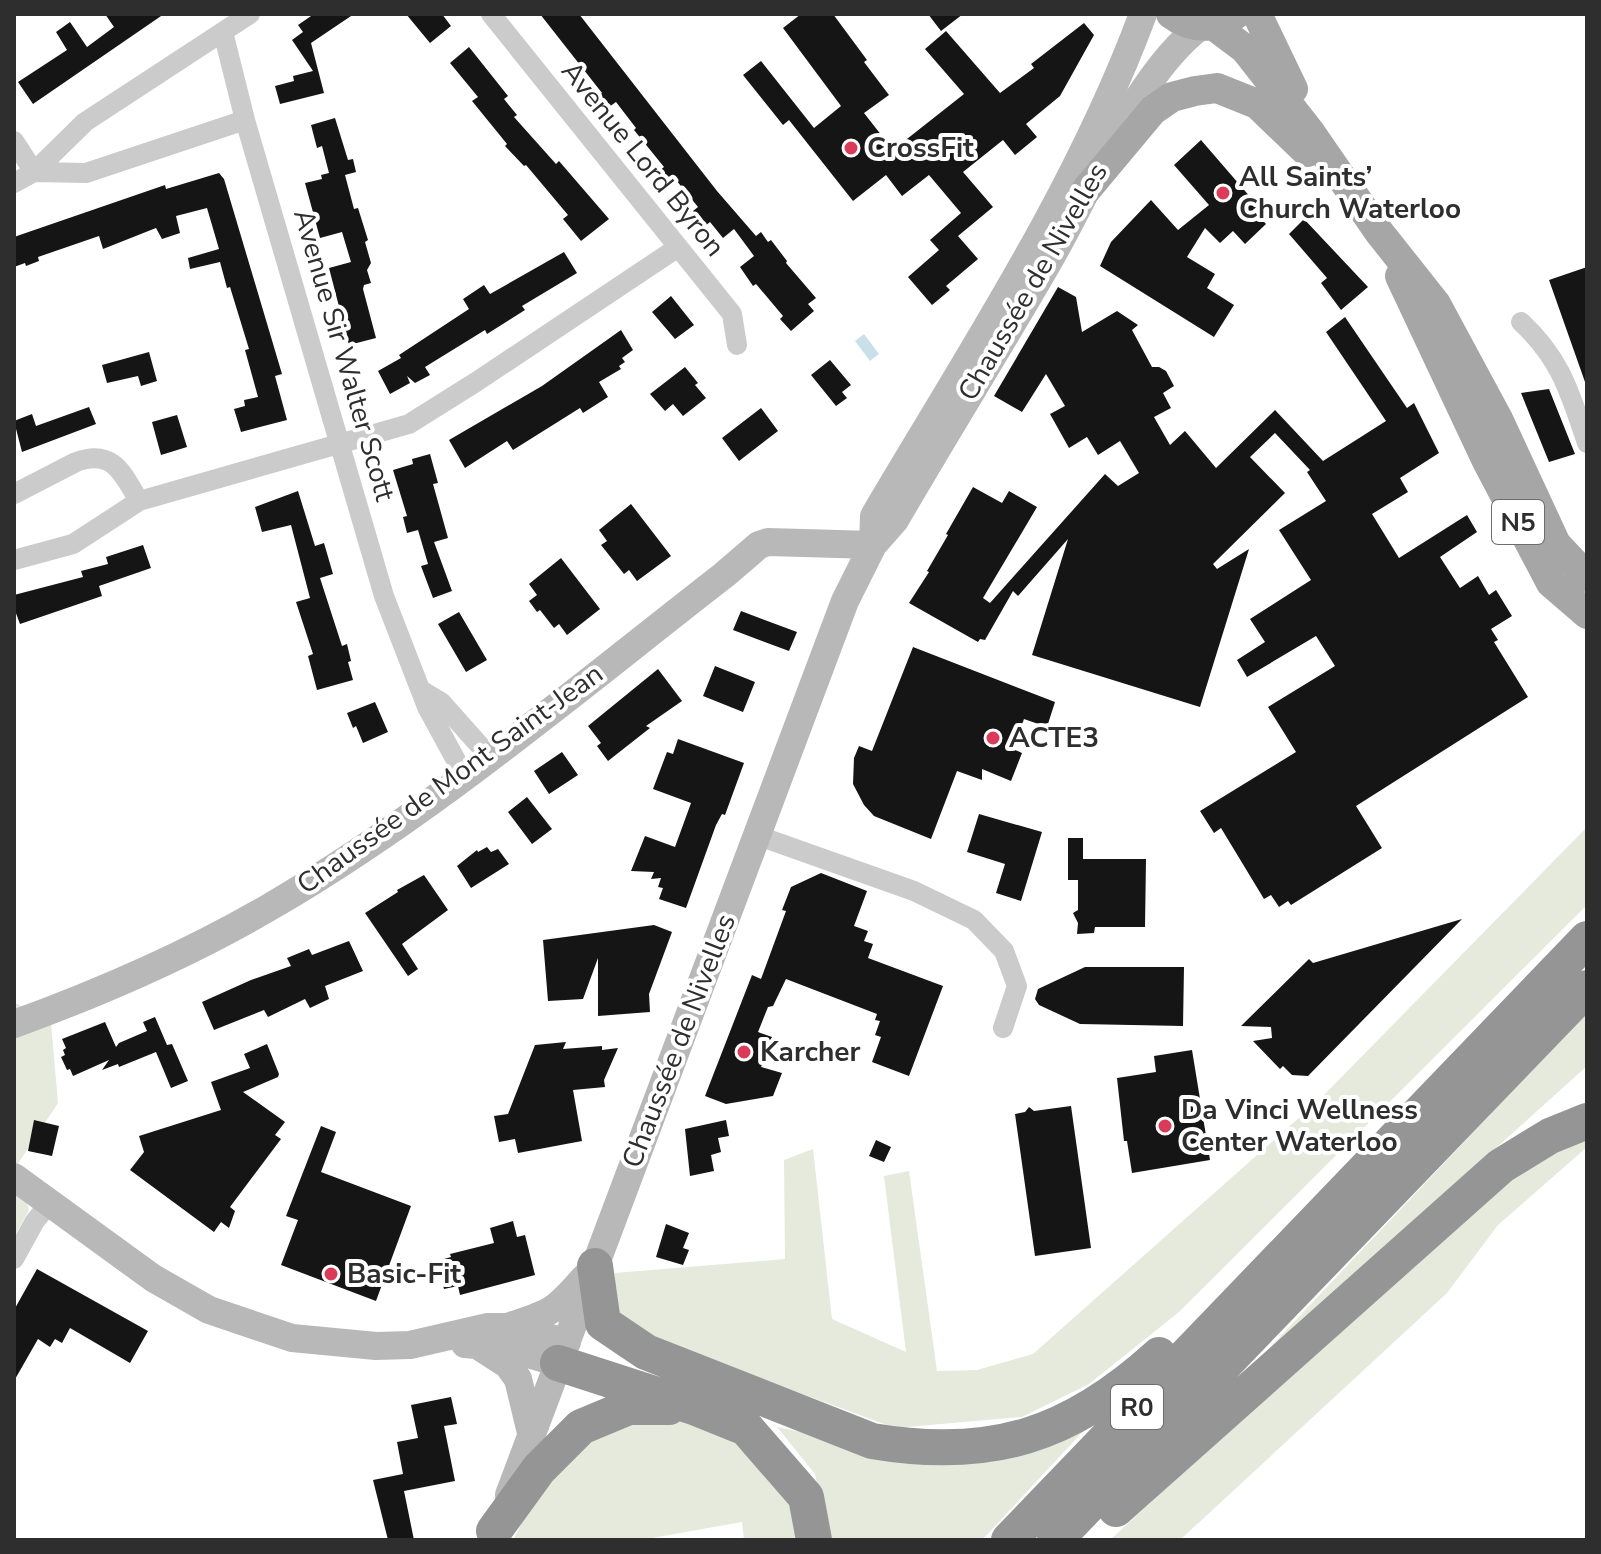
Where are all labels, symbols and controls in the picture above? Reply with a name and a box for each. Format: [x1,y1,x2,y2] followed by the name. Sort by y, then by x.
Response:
[552,53,734,265] street label: Avenue Lord Byron
[867,129,974,167] place label: CrossFit
[842,139,860,157] marker: CrossFit
[949,156,1117,408] street label: Chaussée de Nivelles
[1239,158,1461,228] place label: All Saints’ Church Waterloo
[1214,184,1232,202] marker: All Saints’ Church Waterloo
[284,205,404,506] street label: Avenue Sir Walter Scott
[1492,500,1544,544] road number: N5
[289,655,611,903] street label: Chaussée de Mont Saint-Jean
[1009,719,1099,757] place label: ACTE3
[984,729,1002,747] marker: ACTE3
[613,909,745,1173] street label: Chaussée de Nivelles
[760,1033,860,1071] place label: Karcher
[735,1043,753,1061] marker: Karcher
[1181,1091,1418,1161] place label: Da Vinci Wellness Center Waterloo
[1156,1117,1174,1135] marker: Da Vinci Wellness Center Waterloo
[347,1255,461,1293] place label: Basic-Fit
[322,1265,340,1283] marker: Basic-Fit
[1111,1385,1163,1429] road number: R0

